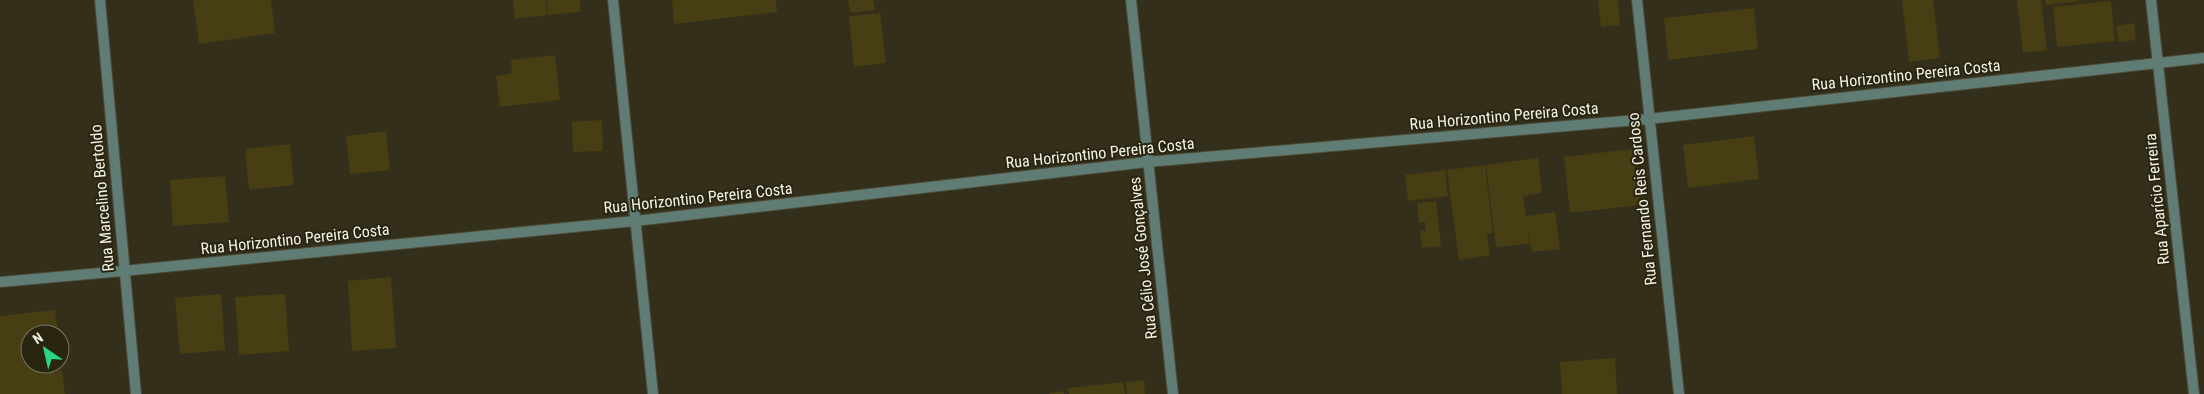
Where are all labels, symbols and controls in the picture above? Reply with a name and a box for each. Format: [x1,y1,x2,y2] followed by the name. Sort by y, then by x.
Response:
[1811,56,2001,94] street label: Rua Horizontino Pereira Costa
[1409,98,1599,134] street label: Rua Horizontino Pereira Costa
[1623,112,1661,286] street label: Rua Fernando Reis Cardoso
[86,124,118,272] street label: Rua Marcelino Bertoldo
[2141,132,2173,266] street label: Rua Aparício Ferreira
[1005,134,1195,172] street label: Rua Horizontino Pereira Costa
[1125,176,1161,340] street label: Rua Célio José Gonçalves
[603,179,793,217] street label: Rua Horizontino Pereira Costa
[200,220,390,258] street label: Rua Horizontino Pereira Costa
[20,324,70,374] north arrow
[30,329,46,347] text: N

